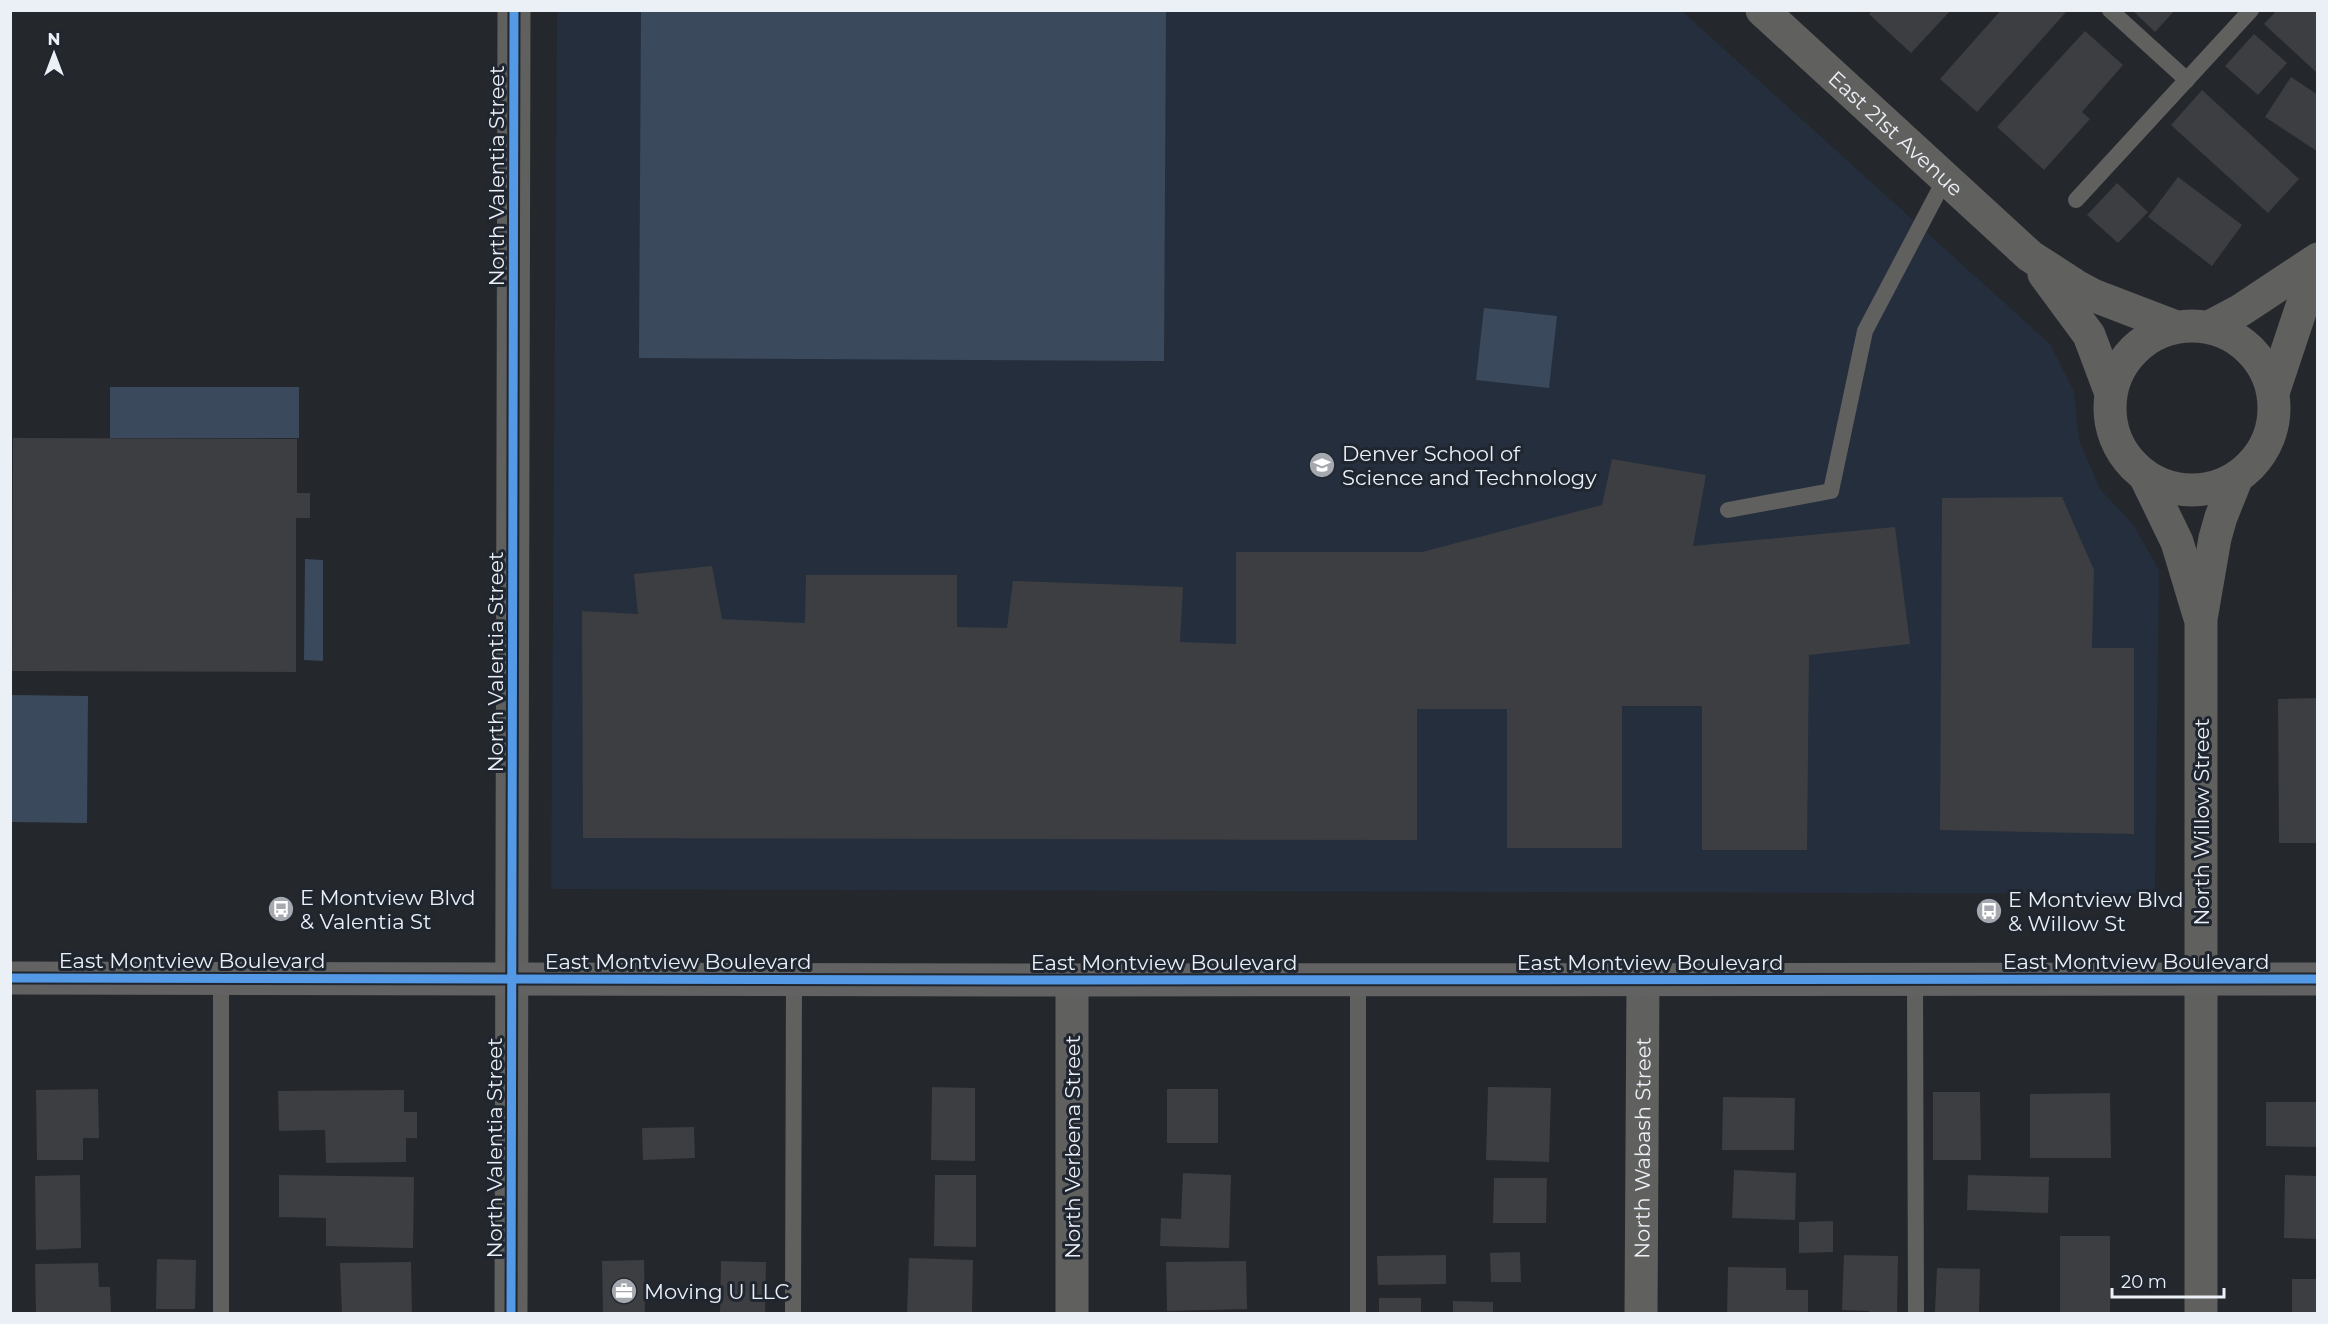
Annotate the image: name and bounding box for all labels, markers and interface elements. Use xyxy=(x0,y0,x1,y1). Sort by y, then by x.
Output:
north arrow xyxy=(24,24,84,84)
text: N xyxy=(48,30,60,49)
street label: North Valentia Street xyxy=(484,65,509,287)
street label: East 21st Avenue xyxy=(1824,65,1969,201)
place label: Denver School of Science and Technology xyxy=(1342,441,1597,490)
school or university icon: Denver School of Science and Technology xyxy=(1307,450,1337,480)
street label: North Valentia Street xyxy=(483,551,508,773)
street label: North Willow Street xyxy=(2189,718,2214,926)
place label: E Montview Blvd & Valentia St xyxy=(300,885,476,934)
place label: E Montview Blvd & Willow St xyxy=(2008,887,2184,936)
bus stop icon: E Montview Blvd & Valentia St xyxy=(266,894,296,924)
bus stop icon: E Montview Blvd & Willow St xyxy=(1974,896,2004,926)
street label: East Montview Boulevard xyxy=(59,948,325,973)
street label: East Montview Boulevard xyxy=(545,949,811,974)
street label: East Montview Boulevard xyxy=(2003,949,2269,974)
street label: East Montview Boulevard xyxy=(1031,950,1297,975)
street label: East Montview Boulevard xyxy=(1517,950,1783,975)
street label: North Verbena Street xyxy=(1060,1035,1085,1259)
street label: North Valentia Street xyxy=(482,1037,507,1259)
street label: North Wabash Street xyxy=(1629,1037,1655,1259)
scale bar xyxy=(2112,1261,2224,1299)
text: 20 m xyxy=(2121,1271,2167,1293)
office icon: Moving U LLC xyxy=(609,1276,639,1306)
place label: Moving U LLC xyxy=(644,1279,790,1304)

